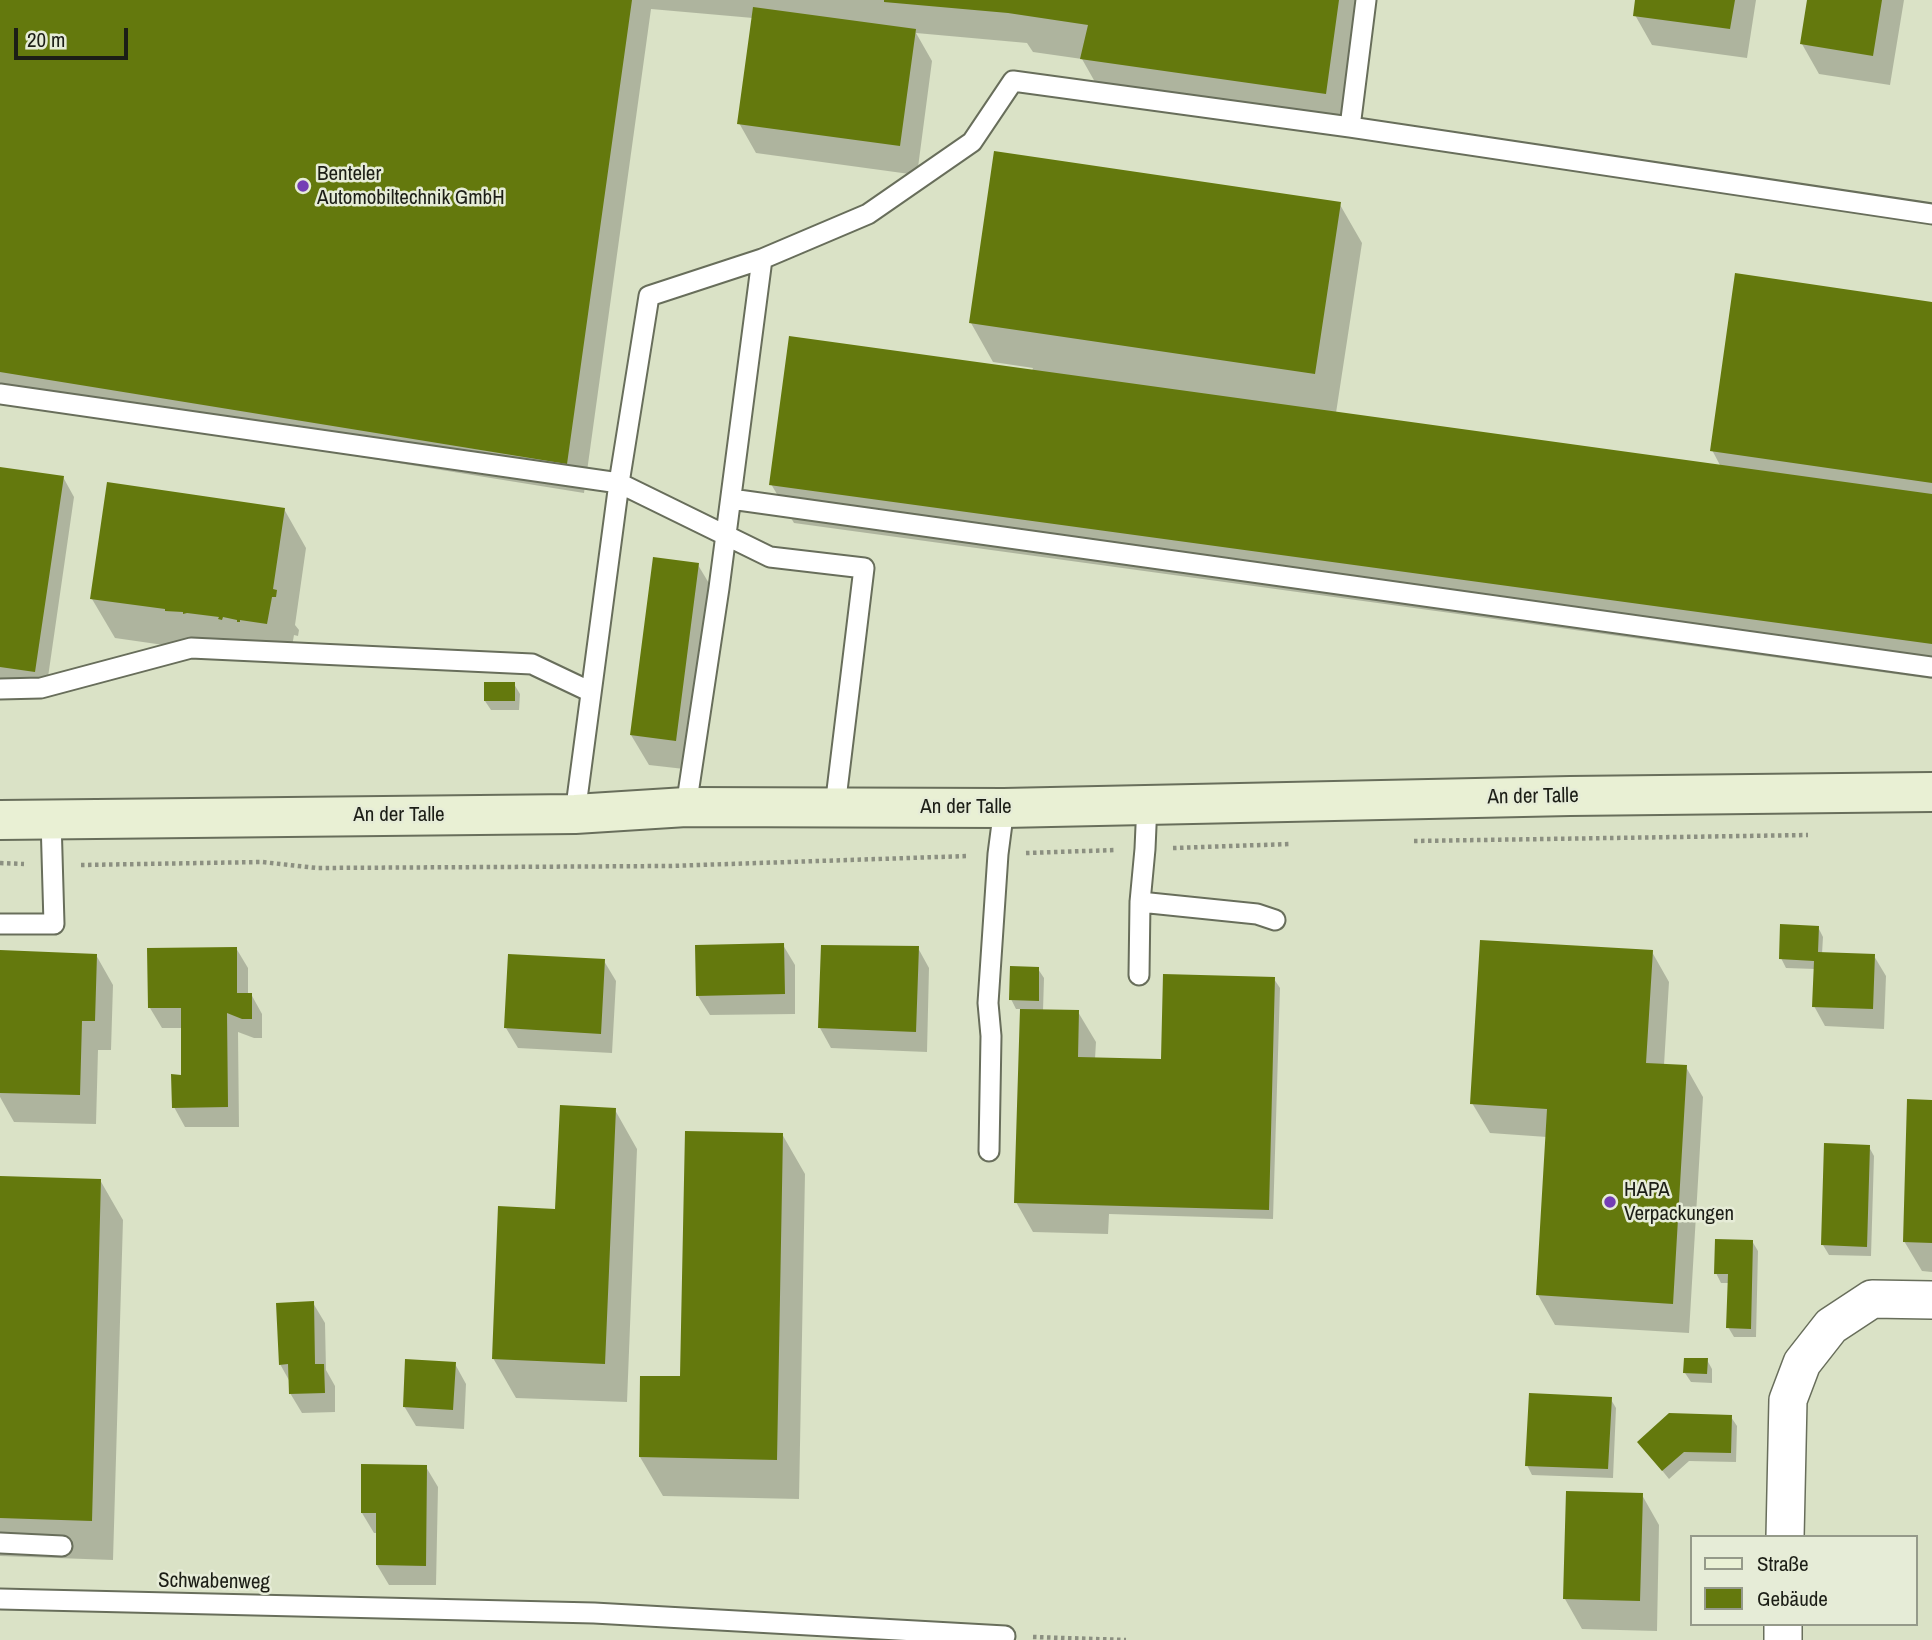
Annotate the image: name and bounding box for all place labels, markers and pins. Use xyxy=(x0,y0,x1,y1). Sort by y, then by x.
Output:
place label: Benteler Automobiltechnik GmbH xyxy=(317,161,505,211)
marker: Benteler Automobiltechnik GmbH xyxy=(295,178,311,194)
place label: HAPA Verpackungen xyxy=(1624,1177,1734,1227)
marker: HAPA Verpackungen xyxy=(1602,1194,1618,1210)

